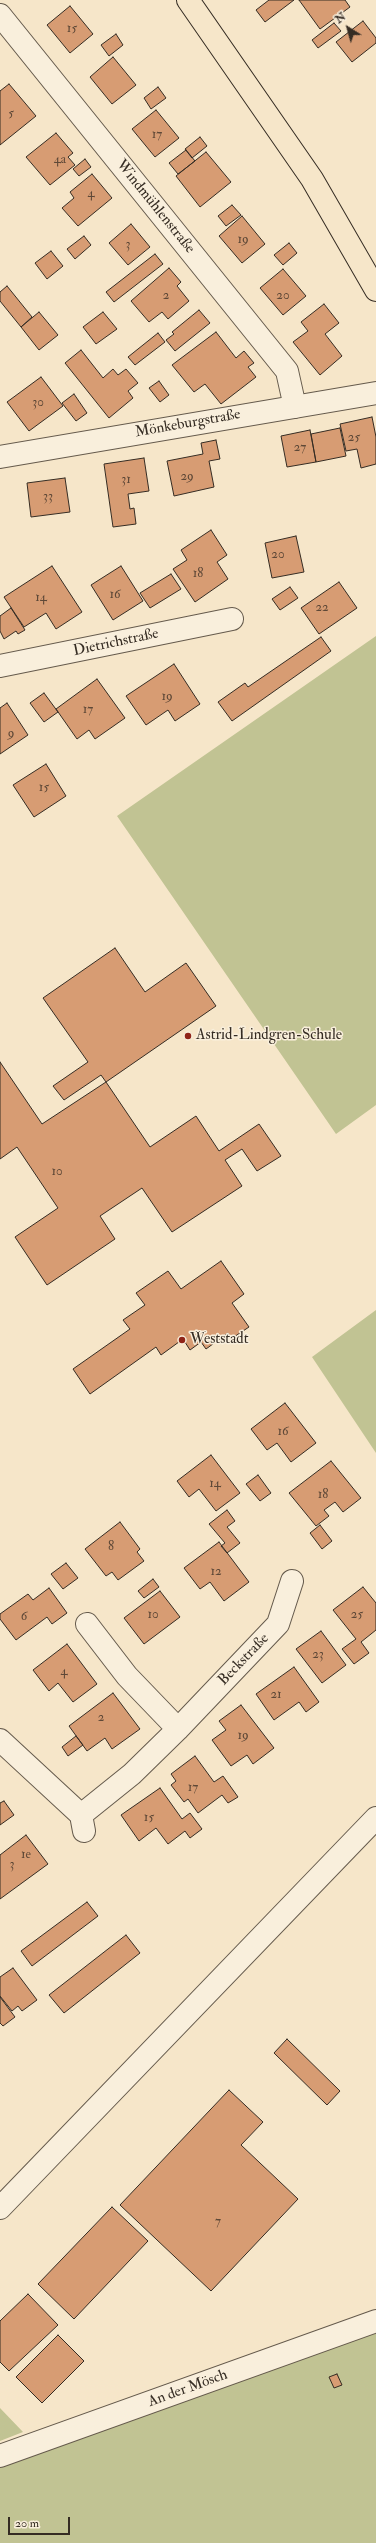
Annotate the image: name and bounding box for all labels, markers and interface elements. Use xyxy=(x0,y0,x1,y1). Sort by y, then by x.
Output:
north arrow xyxy=(328,8,368,48)
text: N xyxy=(333,10,348,26)
house number: 15 xyxy=(67,21,77,37)
house number: 5 xyxy=(8,106,14,122)
house number: 17 xyxy=(152,127,162,143)
house number: 4a xyxy=(54,152,66,168)
street label: Windmühlenstraße xyxy=(112,157,198,257)
house number: 4 xyxy=(87,186,95,202)
house number: 19 xyxy=(237,232,249,248)
house number: 3 xyxy=(126,237,130,253)
house number: 2 xyxy=(163,288,169,304)
house number: 20 xyxy=(276,288,290,304)
house number: 30 xyxy=(32,395,44,411)
street label: Mönkeburgstraße xyxy=(134,406,242,442)
house number: 25 xyxy=(348,430,360,446)
house number: 27 xyxy=(294,440,306,456)
house number: 29 xyxy=(180,469,194,485)
house number: 31 xyxy=(121,472,131,488)
house number: 33 xyxy=(43,489,53,505)
house number: 20 xyxy=(271,547,285,563)
house number: 18 xyxy=(193,566,203,582)
house number: 16 xyxy=(109,587,121,603)
house number: 14 xyxy=(35,590,47,606)
house number: 22 xyxy=(315,600,329,616)
street label: Dietrichstraße xyxy=(72,625,160,661)
house number: 19 xyxy=(161,689,173,705)
house number: 17 xyxy=(83,702,93,718)
house number: 9 xyxy=(8,726,14,742)
house number: 15 xyxy=(39,780,49,796)
place label: Astrid-Lindgren-Schule xyxy=(196,1027,342,1045)
marker: Astrid-Lindgren-Schule xyxy=(183,1031,193,1041)
house number: 10 xyxy=(51,1164,63,1180)
place label: Weststadt xyxy=(190,1331,249,1349)
marker: Weststadt xyxy=(177,1335,187,1345)
house number: 16 xyxy=(277,1424,289,1440)
house number: 14 xyxy=(209,1476,221,1492)
house number: 18 xyxy=(318,1487,328,1503)
house number: 8 xyxy=(108,1539,114,1555)
house number: 12 xyxy=(210,1564,222,1580)
house number: 10 xyxy=(147,1607,159,1623)
house number: 25 xyxy=(351,1607,363,1623)
house number: 6 xyxy=(21,1609,27,1625)
street label: Beckstraße xyxy=(215,1630,273,1690)
house number: 23 xyxy=(312,1647,324,1663)
house number: 4 xyxy=(60,1664,68,1680)
house number: 21 xyxy=(270,1687,282,1703)
house number: 2 xyxy=(98,1710,104,1726)
house number: 19 xyxy=(237,1728,249,1744)
house number: 17 xyxy=(188,1780,198,1796)
house number: 15 xyxy=(144,1810,154,1826)
house number: 1e xyxy=(21,1847,31,1863)
house number: 3 xyxy=(10,1857,14,1873)
house number: 7 xyxy=(215,2214,221,2230)
street label: An der Mösch xyxy=(146,2366,230,2412)
scale bar xyxy=(10,2509,72,2535)
text: 20 m xyxy=(15,2516,39,2531)

